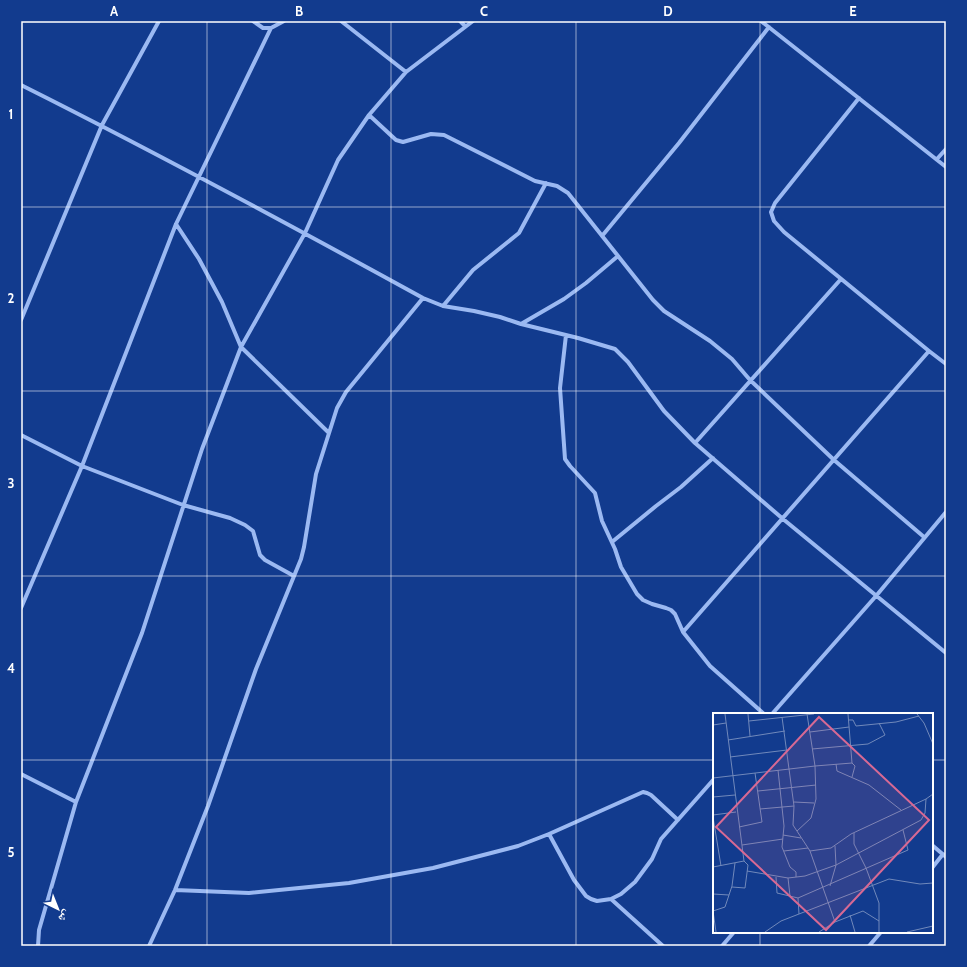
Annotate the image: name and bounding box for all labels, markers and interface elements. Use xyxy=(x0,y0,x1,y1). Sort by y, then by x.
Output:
text: A xyxy=(110,3,119,19)
text: B xyxy=(295,3,303,19)
text: C xyxy=(480,3,488,19)
text: D xyxy=(663,3,673,19)
text: E xyxy=(849,3,857,19)
text: 1 xyxy=(9,106,13,122)
text: 2 xyxy=(8,290,15,306)
text: 3 xyxy=(7,475,15,491)
text: 4 xyxy=(7,660,15,676)
inset map xyxy=(713,713,933,933)
text: 5 xyxy=(8,844,15,860)
north arrow xyxy=(38,889,78,929)
text: ش xyxy=(55,906,74,926)

